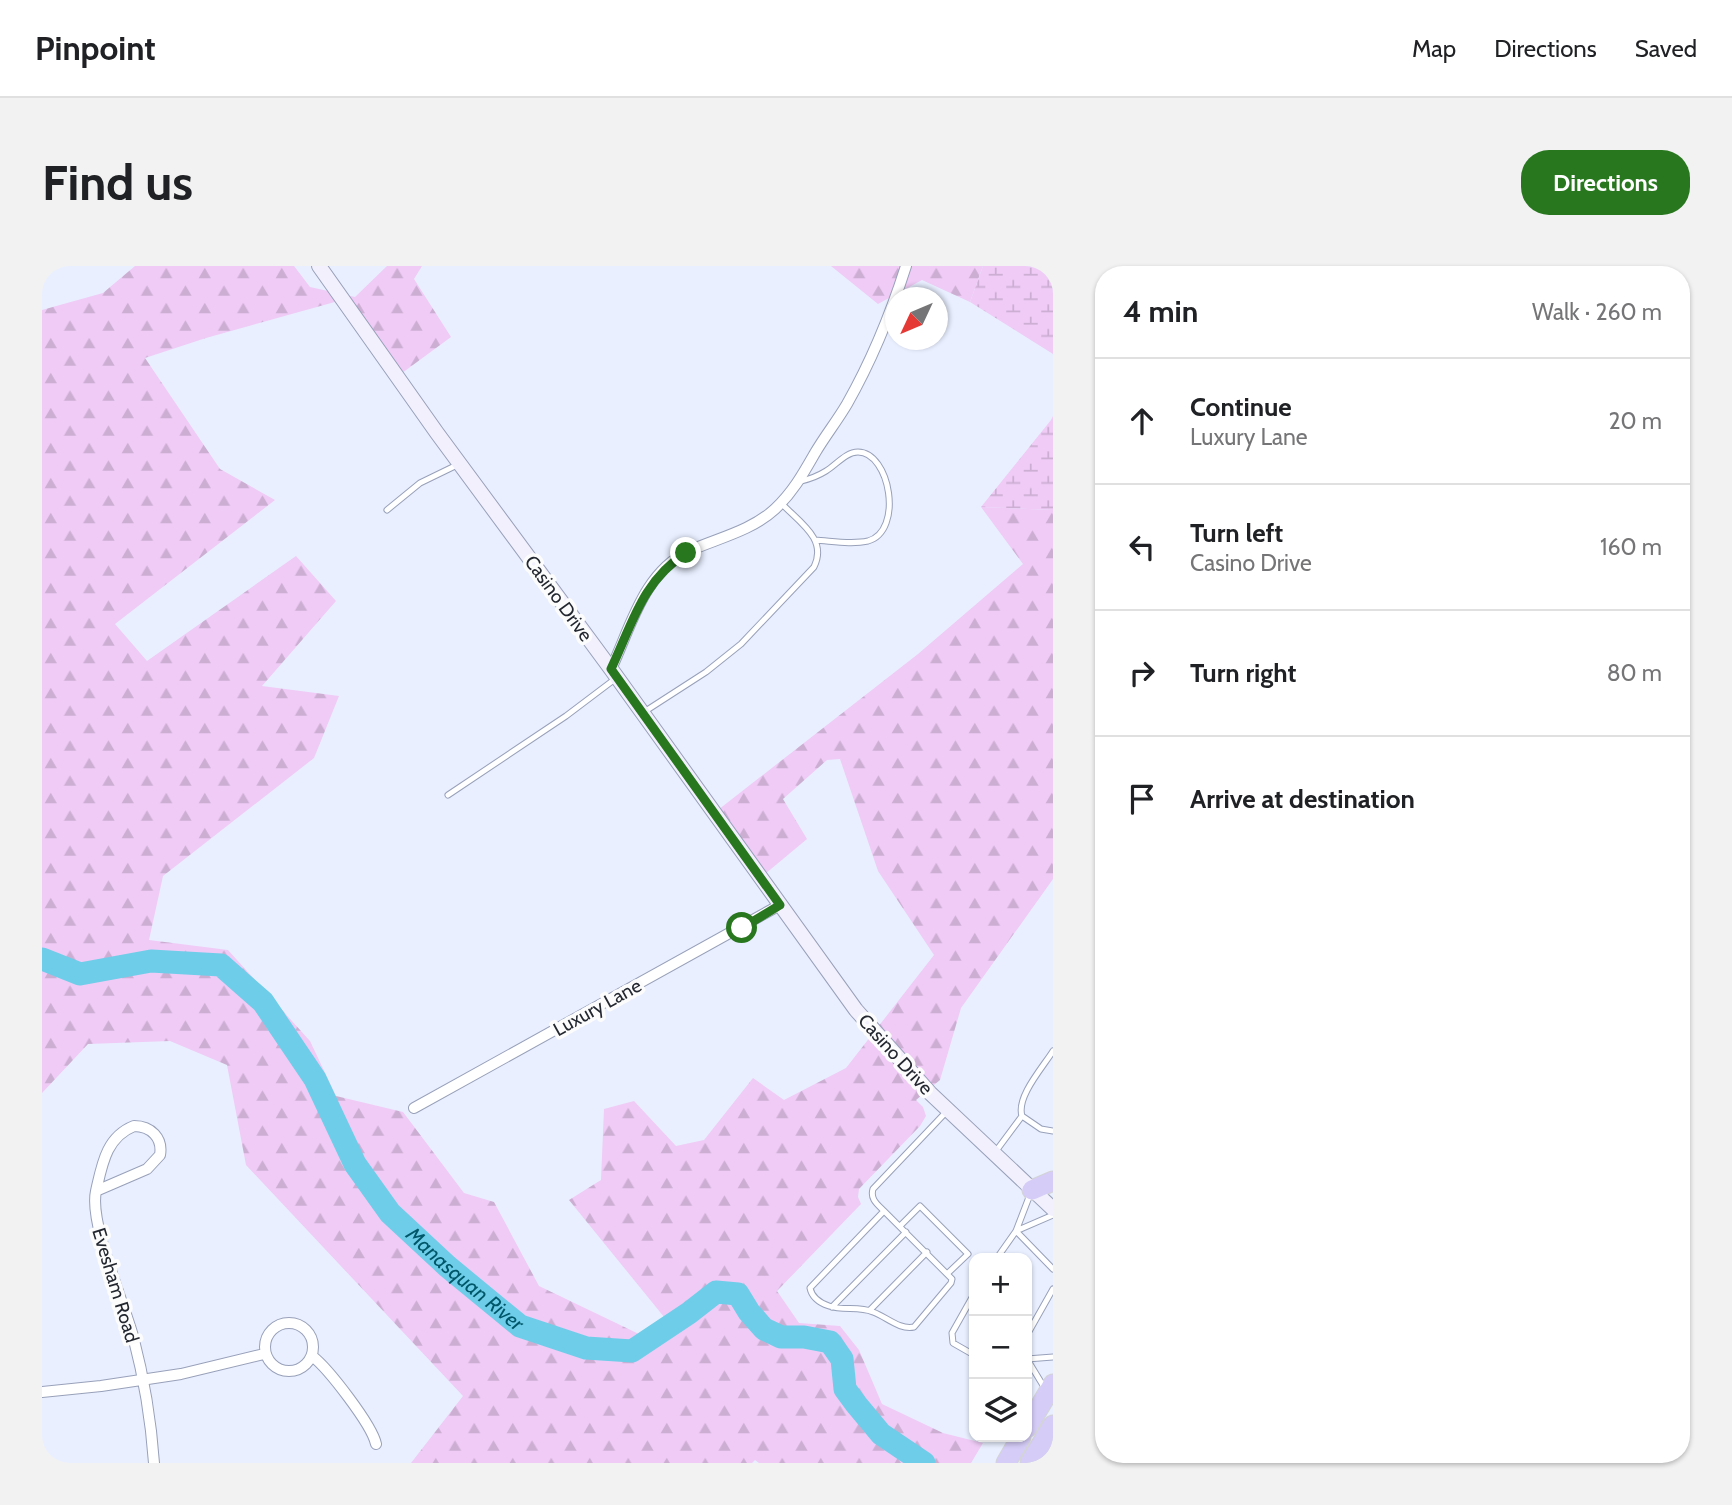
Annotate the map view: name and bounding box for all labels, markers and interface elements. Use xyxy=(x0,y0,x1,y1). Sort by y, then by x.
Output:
text: Pinpoint xyxy=(35,28,156,68)
text: Map xyxy=(1412,34,1456,63)
text: Directions xyxy=(1494,34,1597,63)
text: Saved xyxy=(1635,34,1697,63)
button: Directions xyxy=(1521,150,1690,215)
text: Find us xyxy=(42,153,193,212)
north arrow xyxy=(885,287,948,350)
text: 4 min xyxy=(1123,293,1198,330)
text: Walk · 260 m xyxy=(1532,298,1662,326)
text: Continue xyxy=(1190,391,1292,423)
icon: ahead xyxy=(1123,402,1161,440)
text: 20 m xyxy=(1609,407,1662,435)
text: Luxury Lane xyxy=(1190,423,1308,451)
text: Turn left xyxy=(1190,517,1283,549)
icon: left xyxy=(1123,528,1161,566)
text: 160 m xyxy=(1600,533,1662,561)
route end xyxy=(670,537,701,568)
text: Casino Drive xyxy=(1190,549,1312,577)
street label: Casino Drive xyxy=(520,551,598,646)
icon: right xyxy=(1123,654,1161,692)
text: Turn right xyxy=(1190,657,1296,689)
text: 80 m xyxy=(1607,659,1662,687)
icon: arrive xyxy=(1123,780,1161,818)
text: Arrive at destination xyxy=(1190,783,1415,815)
route start xyxy=(726,912,757,943)
street label: Luxury Lane xyxy=(549,974,646,1041)
street label: Casino Drive xyxy=(853,1009,938,1100)
water label: Manasquan River xyxy=(401,1221,530,1337)
street label: Evesham Road xyxy=(87,1225,144,1345)
map controls xyxy=(969,1253,1032,1442)
button: + xyxy=(969,1253,1032,1316)
button: − xyxy=(969,1316,1032,1379)
button: layers xyxy=(969,1379,1032,1442)

